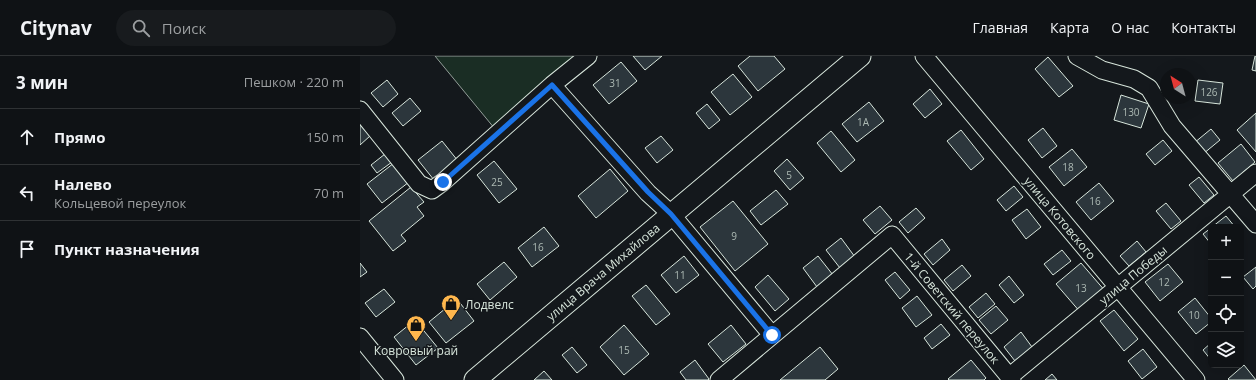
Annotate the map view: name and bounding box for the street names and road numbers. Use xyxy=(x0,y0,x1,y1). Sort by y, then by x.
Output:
street label: улица Котовского xyxy=(1020,173,1100,263)
street label: улица Врача Михайлова xyxy=(543,219,663,325)
street label: улица Победы xyxy=(1095,242,1171,308)
street label: 1-й Советский переулок xyxy=(900,249,1004,368)

